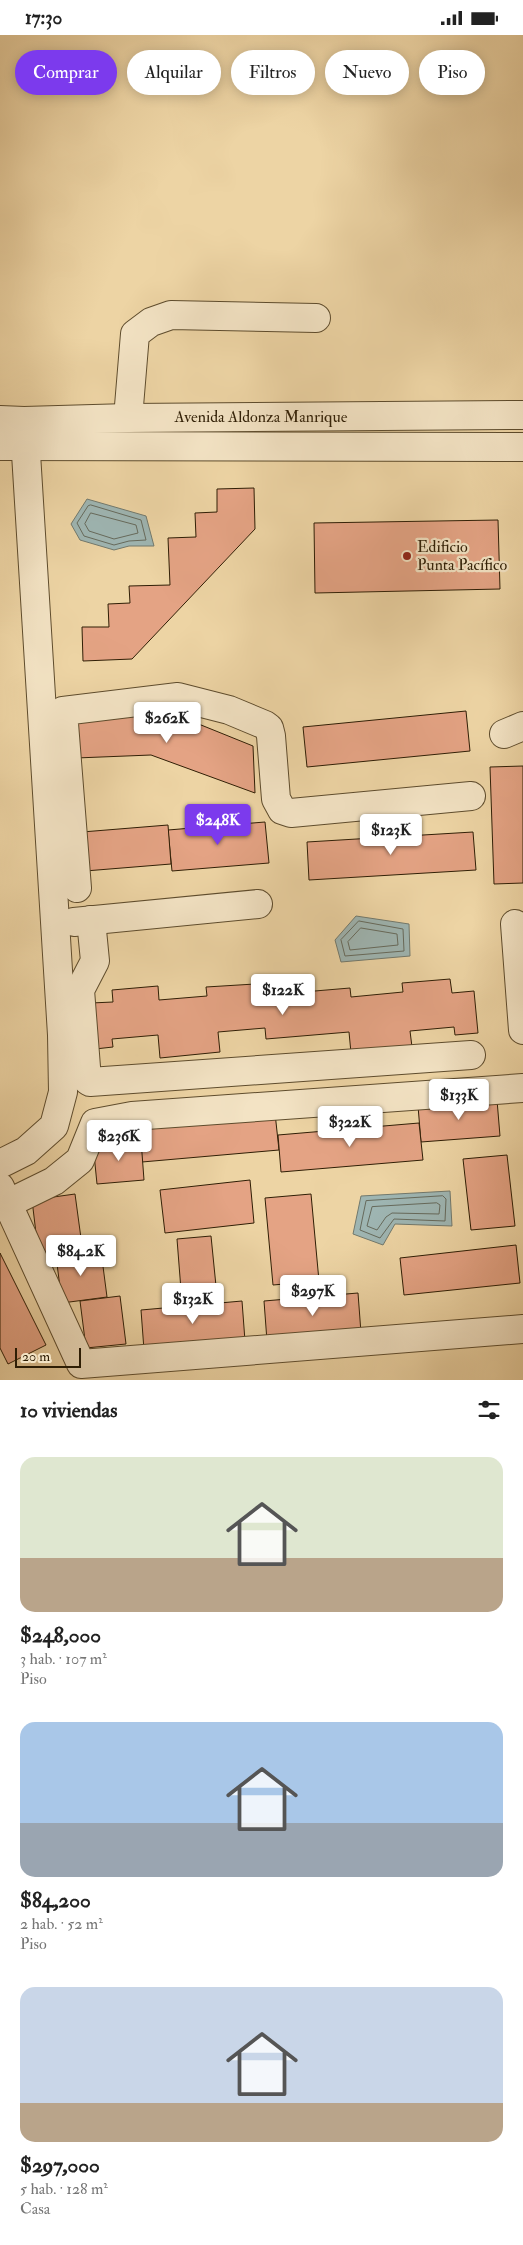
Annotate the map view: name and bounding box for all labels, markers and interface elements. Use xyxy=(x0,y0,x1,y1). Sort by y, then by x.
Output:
text: 17:30 xyxy=(25,6,62,30)
chip: Comprar xyxy=(15,50,117,95)
chip: Alquilar xyxy=(127,50,221,95)
chip: Filtros xyxy=(231,50,315,95)
chip: Nuevo xyxy=(325,50,409,95)
chip: Piso xyxy=(419,50,485,95)
street label: Avenida Aldonza Manrique xyxy=(174,407,348,427)
place label: Edificio Punta Pacífico xyxy=(417,537,507,575)
marker: Edificio Punta Pacífico xyxy=(401,550,413,562)
pin: $262K xyxy=(132,701,202,744)
text: $262K xyxy=(145,708,189,728)
pin: $248K xyxy=(183,803,253,846)
text: $248K xyxy=(196,810,240,830)
pin: $123K xyxy=(356,813,426,856)
text: $123K xyxy=(371,820,411,840)
pin: $122K xyxy=(248,973,318,1016)
text: $122K xyxy=(262,980,304,1000)
pin: $133K xyxy=(424,1079,494,1121)
text: $133K xyxy=(440,1085,478,1105)
pin: $322K xyxy=(315,1105,385,1148)
text: $322K xyxy=(329,1112,371,1132)
pin: $236K xyxy=(84,1119,154,1162)
text: $236K xyxy=(98,1126,140,1146)
pin: $84.2K xyxy=(40,1235,122,1277)
text: $84.2K xyxy=(57,1241,105,1261)
pin: $297K xyxy=(278,1275,348,1317)
text: $297K xyxy=(291,1281,335,1301)
pin: $132K xyxy=(158,1283,228,1325)
text: $132K xyxy=(173,1289,213,1309)
scale bar xyxy=(15,1345,81,1368)
text: 20 m xyxy=(22,1348,50,1365)
icon: filters xyxy=(475,1396,503,1424)
text: 10 viviendas xyxy=(20,1397,117,1424)
icon: home xyxy=(217,1489,307,1579)
text: $248,000 xyxy=(20,1622,101,1649)
text: 3 hab. · 107 m² xyxy=(20,1649,107,1669)
text: Piso xyxy=(20,1669,47,1689)
icon: home xyxy=(217,1754,307,1844)
text: $84,200 xyxy=(20,1887,91,1914)
text: 2 hab. · 52 m² xyxy=(20,1914,103,1934)
text: Piso xyxy=(20,1934,47,1954)
icon: home xyxy=(217,2019,307,2109)
text: $297,000 xyxy=(20,2152,100,2179)
text: 5 hab. · 128 m² xyxy=(20,2179,108,2199)
text: Casa xyxy=(20,2199,50,2219)

